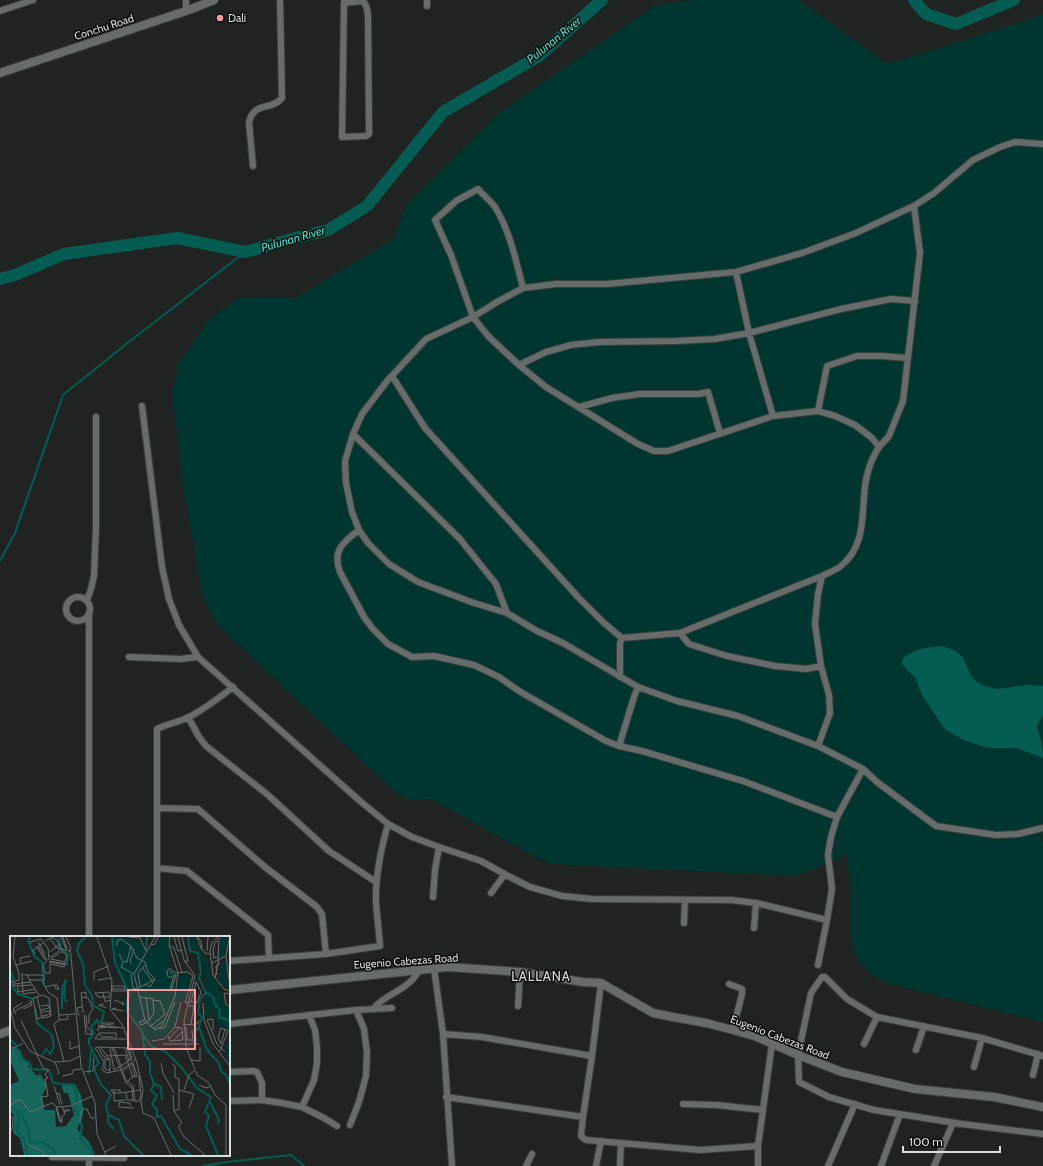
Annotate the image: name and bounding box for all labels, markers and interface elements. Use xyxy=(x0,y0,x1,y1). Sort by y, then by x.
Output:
street label: Conchu Road xyxy=(72,11,136,43)
place label: Dali xyxy=(228,11,246,25)
water label: Pulunan River xyxy=(523,12,585,66)
marker: Dali xyxy=(215,13,225,23)
water label: Pulunan River xyxy=(259,222,328,255)
inset map xyxy=(10,936,230,1156)
street label: Eugenio Cabezas Road xyxy=(353,950,459,972)
district label: LALLANA xyxy=(511,968,571,984)
street label: Eugenio Cabezas Road xyxy=(729,1012,831,1062)
scale bar xyxy=(903,1128,1000,1154)
text: 100 m xyxy=(909,1134,943,1149)

